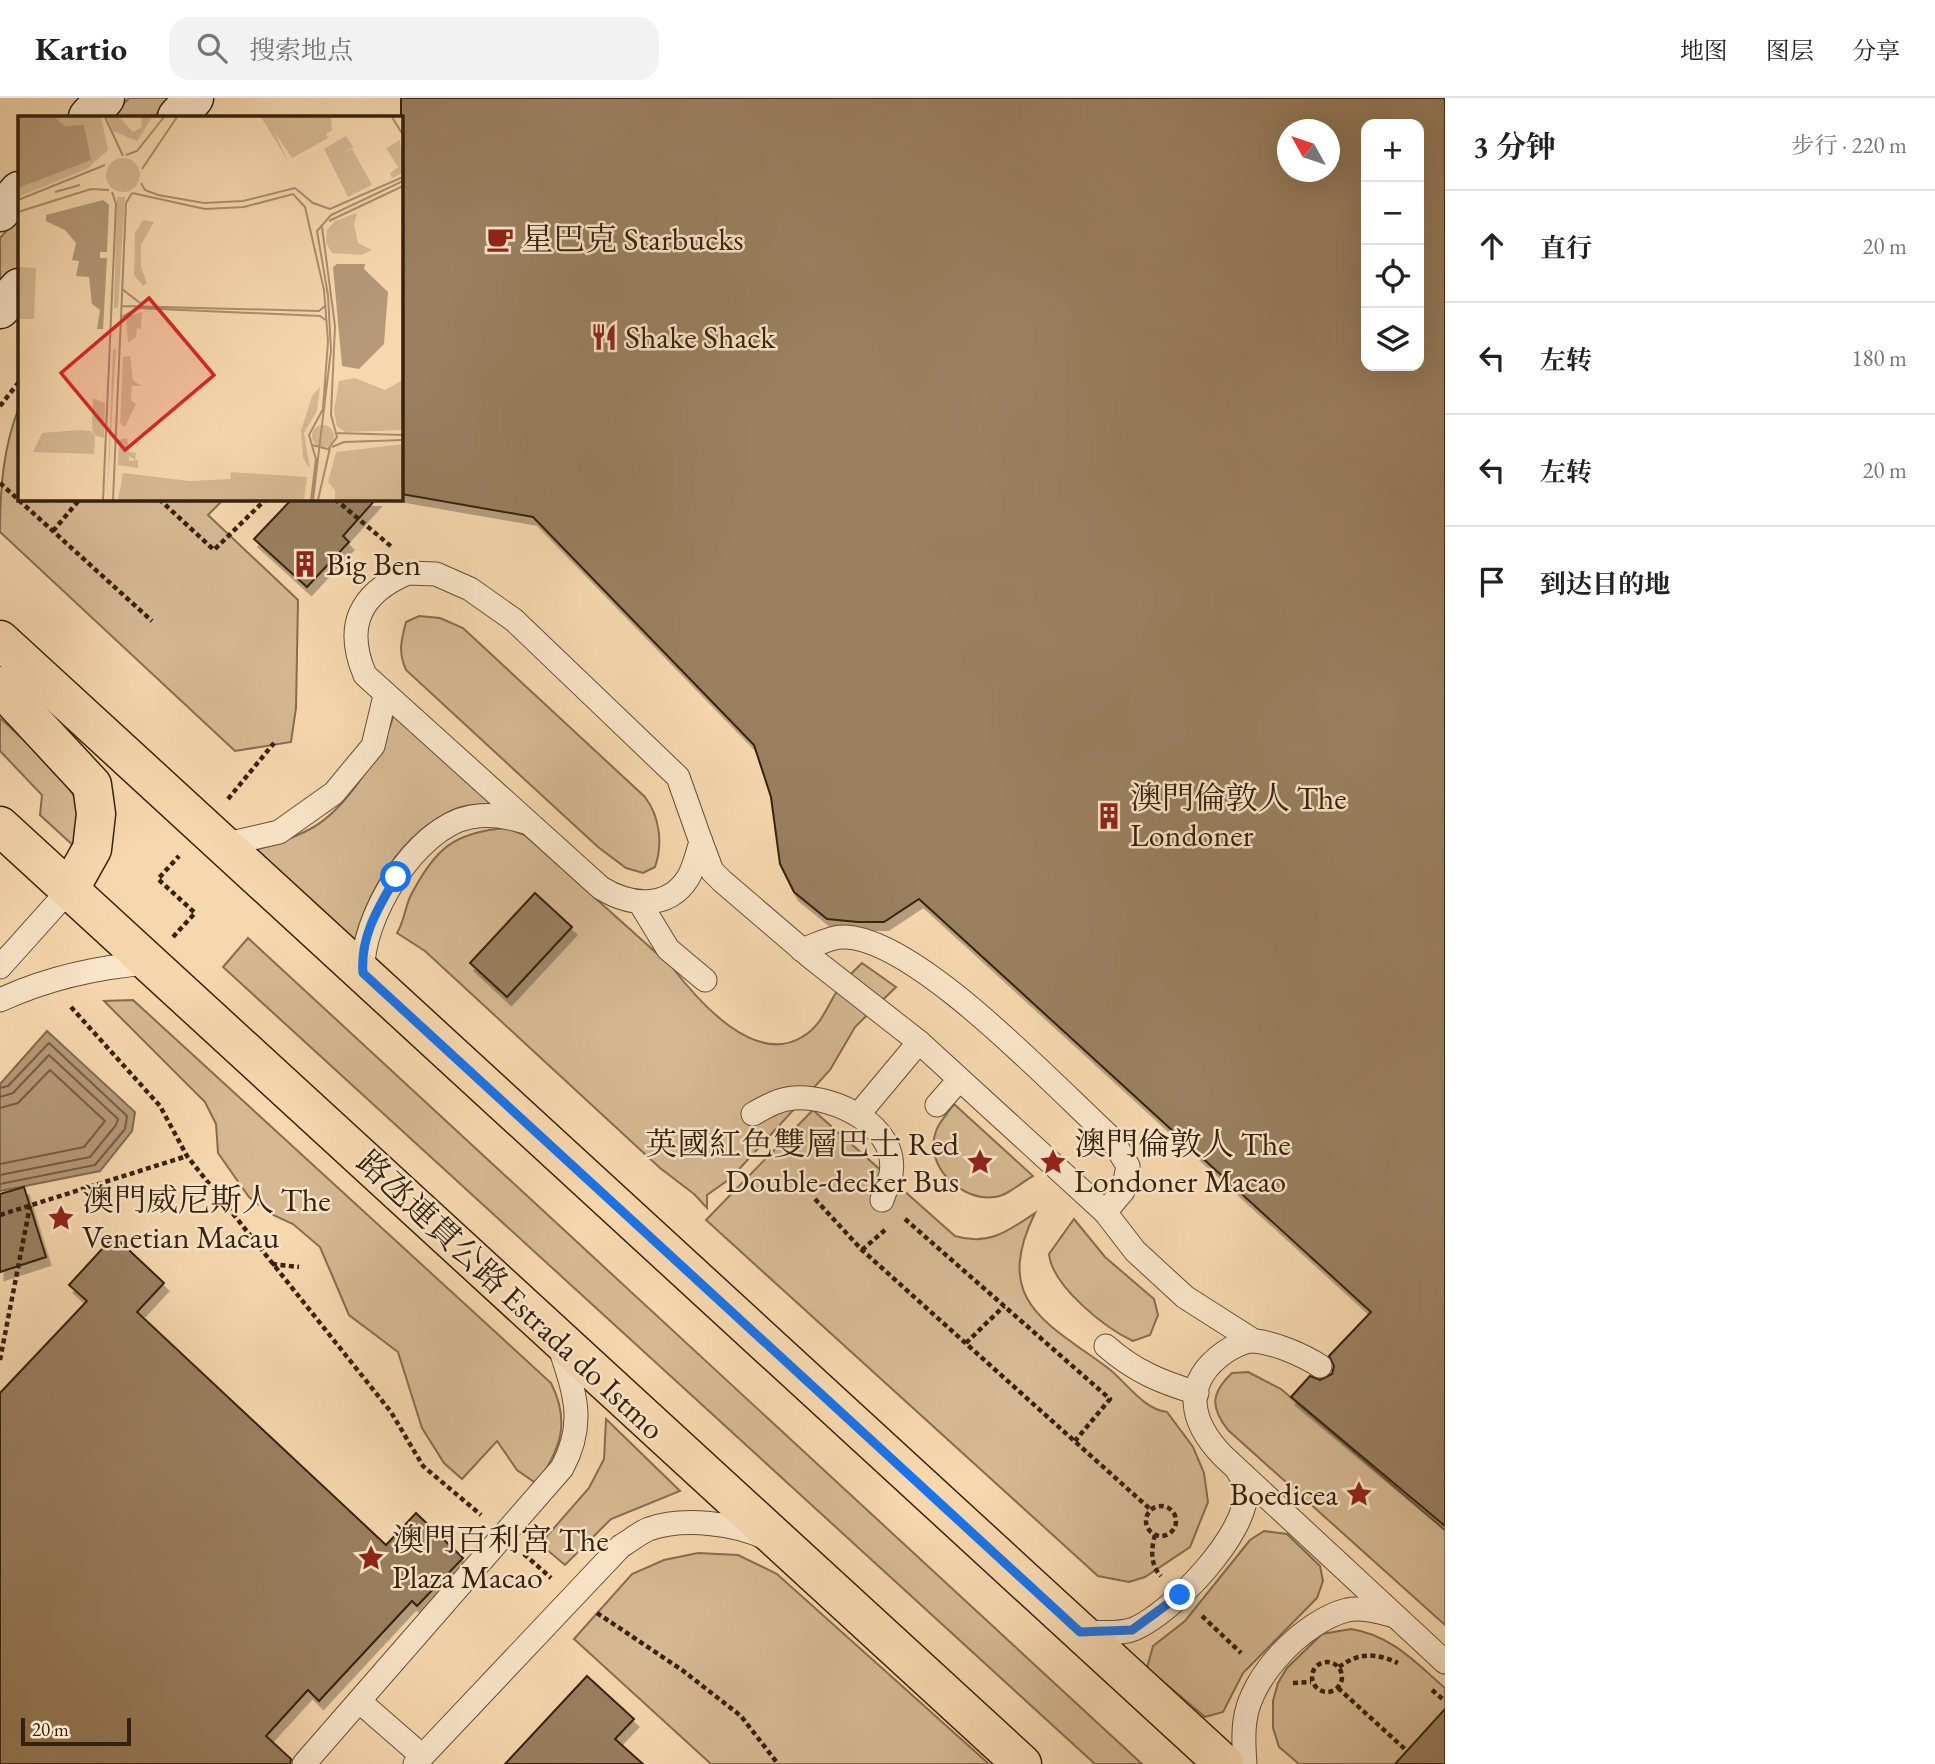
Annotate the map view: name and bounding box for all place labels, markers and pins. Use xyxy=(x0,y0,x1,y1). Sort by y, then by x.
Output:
place label: 星巴克 Starbucks xyxy=(521,218,744,260)
cafe icon: 星巴克 Starbucks xyxy=(485,224,515,254)
place label: Shake Shack xyxy=(625,316,776,358)
restaurant icon: Shake Shack xyxy=(589,322,619,352)
place label: Big Ben xyxy=(326,543,421,585)
building icon: Big Ben xyxy=(290,549,320,579)
place label: 澳門倫敦人 The Londoner xyxy=(1130,777,1347,856)
building icon: 澳門倫敦人 The Londoner xyxy=(1094,801,1124,831)
place label: 英國紅色雙層巴士 Red Double-decker Bus xyxy=(645,1123,960,1202)
place label: 澳門倫敦人 The Londoner Macao xyxy=(1074,1123,1291,1202)
place icon: 英國紅色雙層巴士 Red Double-decker Bus xyxy=(965,1147,995,1177)
place icon: 澳門倫敦人 The Londoner Macao xyxy=(1038,1147,1068,1177)
place label: 澳門威尼斯人 The Venetian Macau xyxy=(82,1179,331,1258)
place icon: 澳門威尼斯人 The Venetian Macau xyxy=(46,1203,76,1233)
place label: Boedicea xyxy=(1230,1473,1338,1515)
place icon: Boedicea xyxy=(1344,1479,1374,1509)
place label: 澳門百利宮 The Plaza Macao xyxy=(392,1519,609,1598)
place icon: 澳門百利宮 The Plaza Macao xyxy=(356,1543,386,1573)

